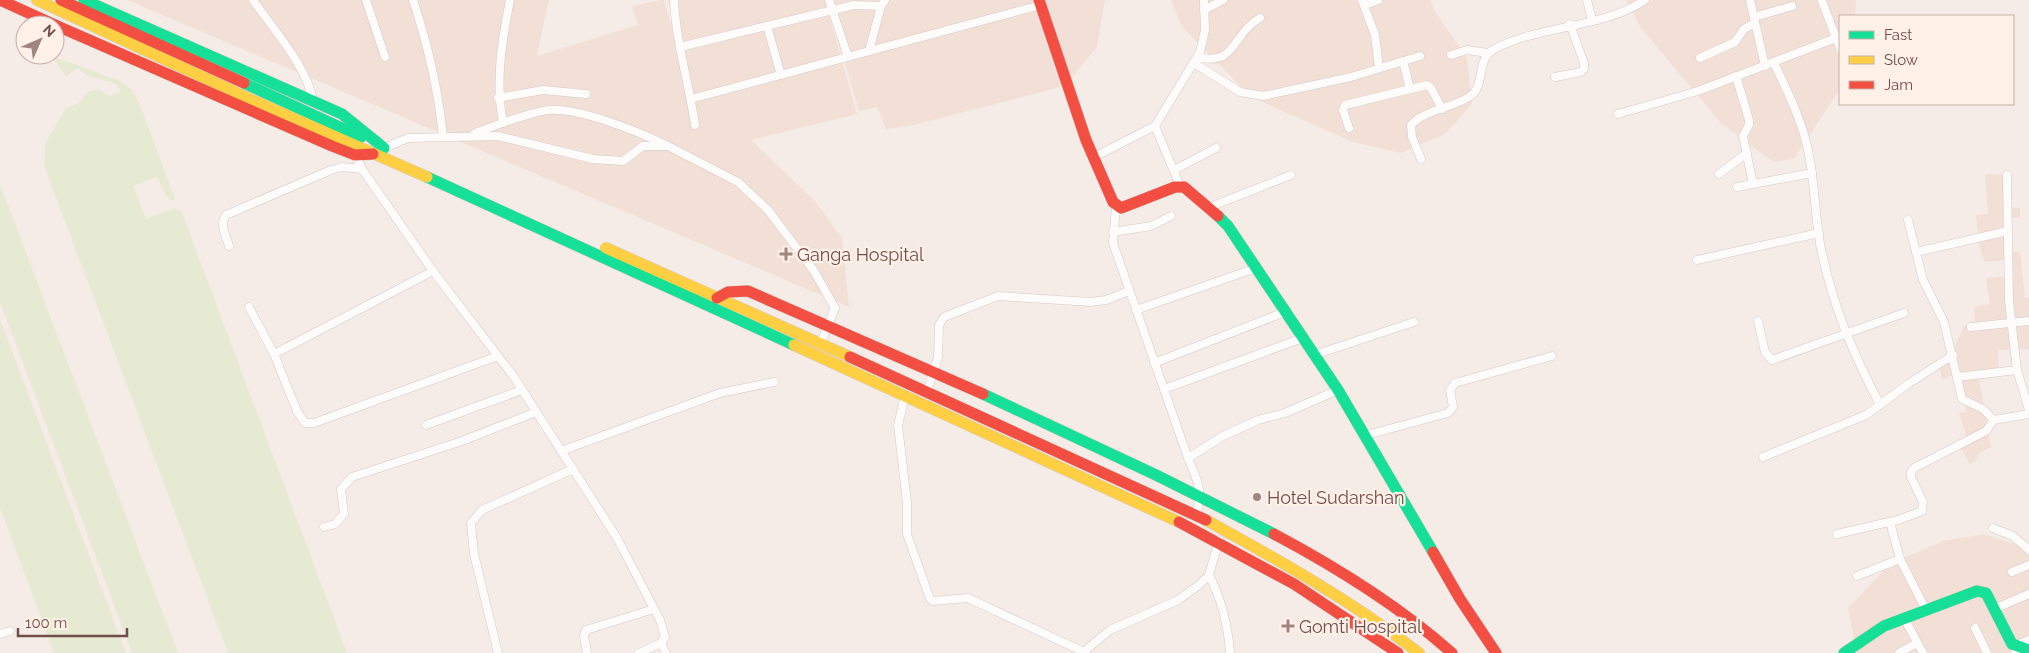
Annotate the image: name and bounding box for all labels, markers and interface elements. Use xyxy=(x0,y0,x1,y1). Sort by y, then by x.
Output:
north arrow xyxy=(15,15,65,65)
legend xyxy=(1839,15,2014,105)
text: N xyxy=(40,21,59,40)
text: Fast xyxy=(1884,26,1912,44)
text: Slow xyxy=(1884,51,1918,69)
text: Jam xyxy=(1884,76,1913,94)
place label: Ganga Hospital xyxy=(797,244,924,265)
marker: Ganga Hospital xyxy=(779,247,793,261)
place label: Hotel Sudarshan xyxy=(1267,487,1405,508)
marker: Hotel Sudarshan xyxy=(1251,491,1263,503)
scale bar xyxy=(18,606,126,638)
text: 100 m xyxy=(25,614,67,632)
place label: Gomti Hospital xyxy=(1299,616,1422,637)
marker: Gomti Hospital xyxy=(1281,619,1295,633)

